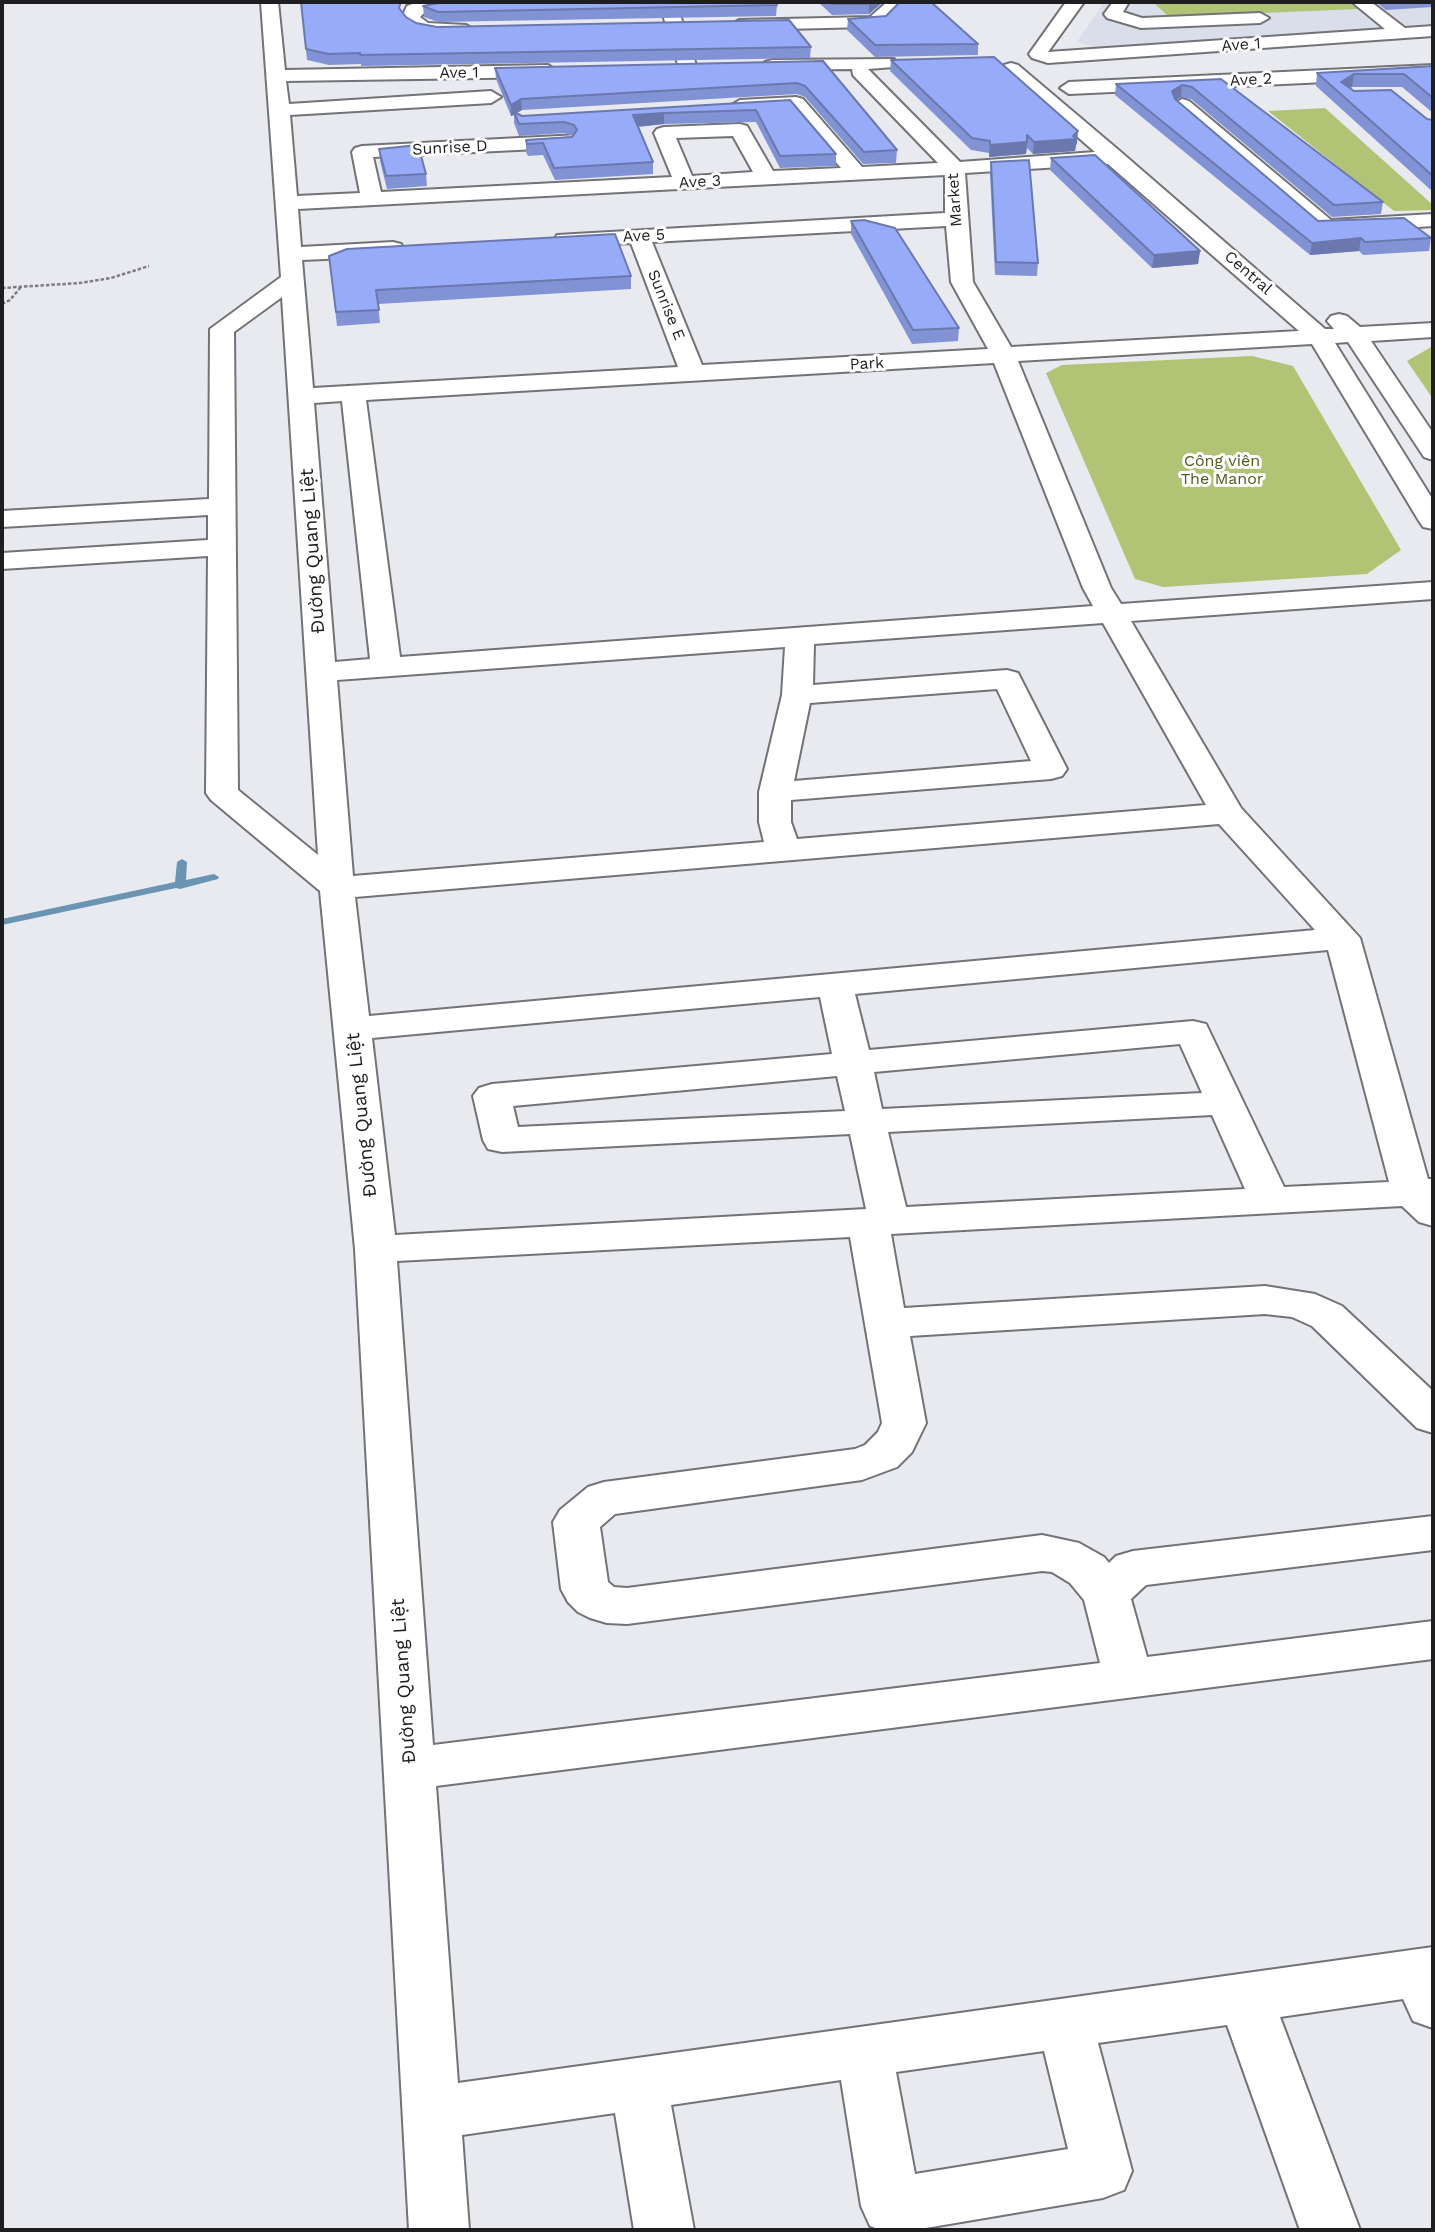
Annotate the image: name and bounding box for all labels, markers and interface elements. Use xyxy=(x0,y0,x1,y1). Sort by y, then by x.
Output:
street label: Ave 1 xyxy=(1221,34,1261,56)
street label: Ave 1 xyxy=(439,63,479,83)
street label: Ave 2 xyxy=(1229,69,1273,91)
street label: Sunrise D xyxy=(412,136,488,160)
street label: Ave 3 xyxy=(678,171,722,193)
street label: Market xyxy=(944,173,966,227)
street label: Ave 5 xyxy=(622,225,666,247)
street label: Central xyxy=(1220,247,1276,299)
street label: Sunrise E xyxy=(643,267,689,343)
street label: Park xyxy=(849,354,885,374)
park label: Công viên The Manor xyxy=(1181,451,1263,489)
street label: Đường Quang Liệt xyxy=(296,468,330,634)
street label: Đường Quang Liệt xyxy=(342,1031,382,1199)
street label: Đường Quang Liệt xyxy=(387,1598,421,1764)

